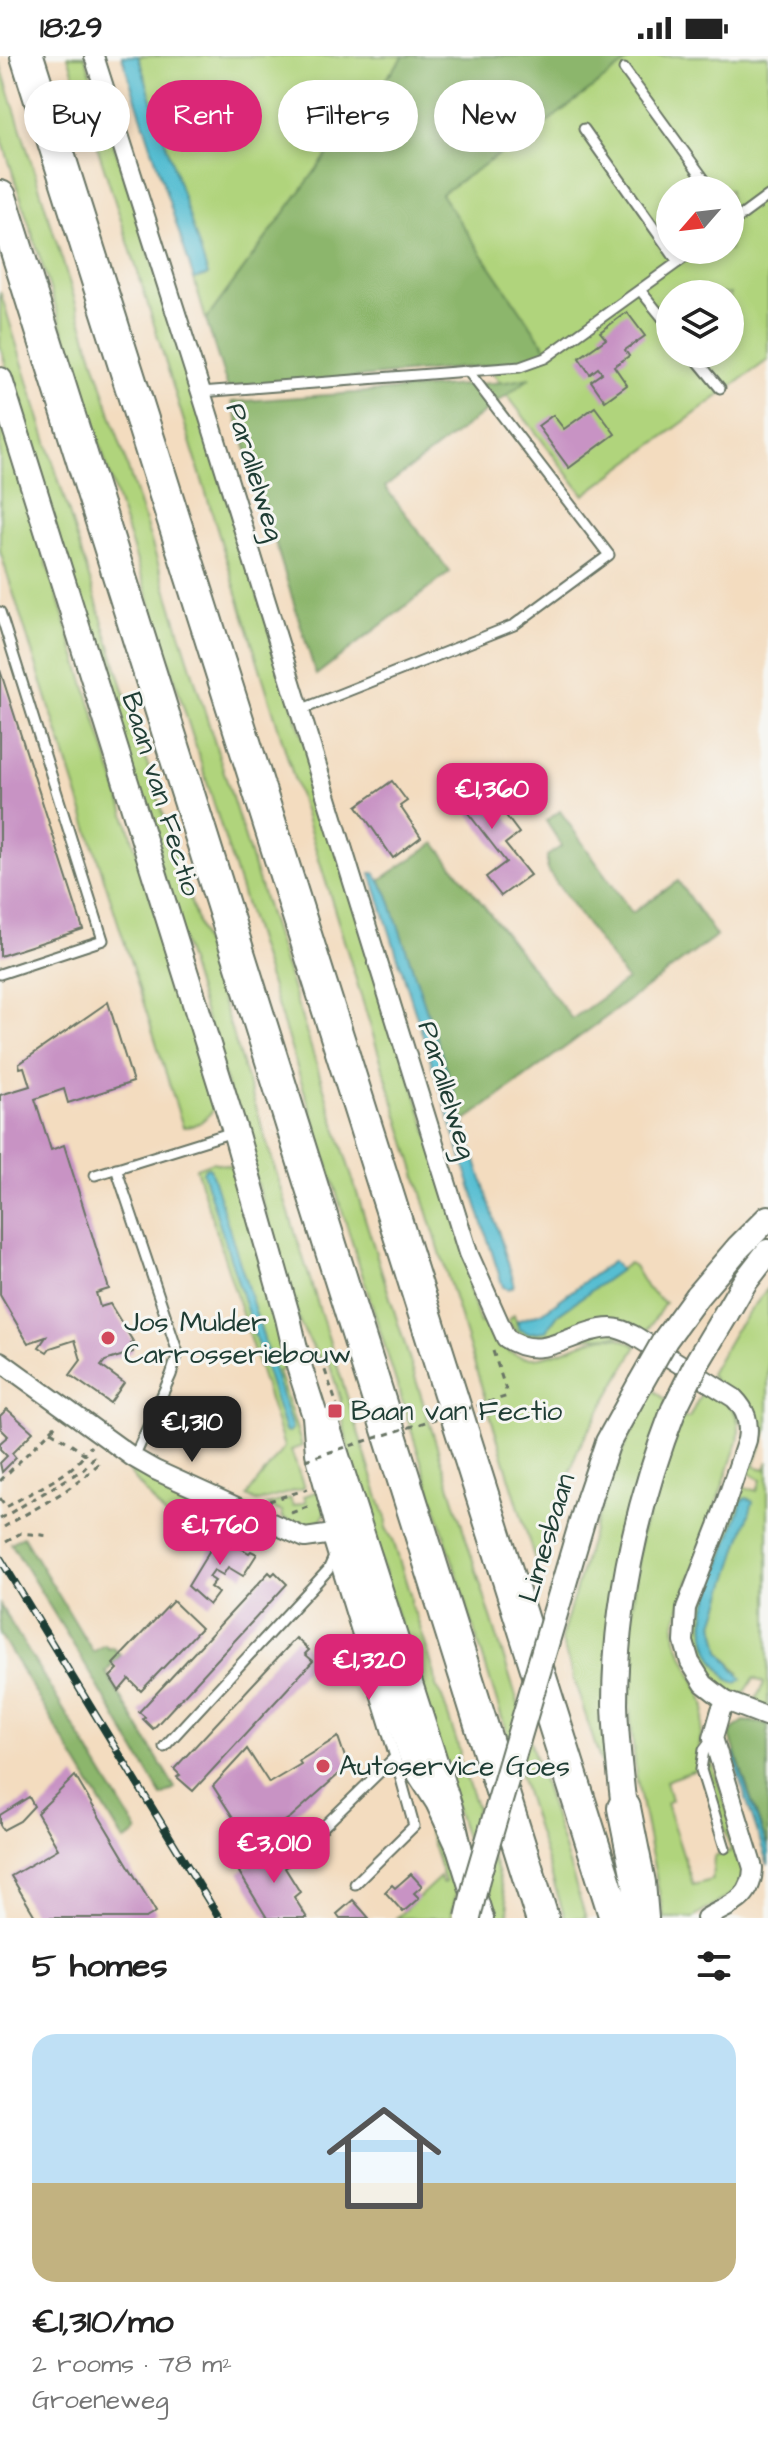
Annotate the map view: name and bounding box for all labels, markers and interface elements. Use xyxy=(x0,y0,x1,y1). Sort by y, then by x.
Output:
text: 18:29 xyxy=(40,7,103,49)
chip: Buy xyxy=(24,80,130,152)
chip: Rent xyxy=(146,80,262,152)
chip: Filters xyxy=(278,80,418,152)
chip: New xyxy=(434,80,545,152)
north arrow xyxy=(656,176,744,264)
map controls xyxy=(656,176,744,368)
button: layers xyxy=(656,280,744,368)
street label: Parallelweg xyxy=(215,398,294,546)
street label: Baan van Fectio xyxy=(111,687,211,901)
pin: €1,360 xyxy=(427,763,557,831)
text: €1,360 xyxy=(455,771,529,807)
street label: Parallelweg xyxy=(407,1016,486,1164)
place label: Jos Mulder Carrosseriebouw xyxy=(124,1303,351,1374)
marker: Jos Mulder Carrosseriebouw xyxy=(99,1329,117,1347)
place label: Baan van Fectio xyxy=(351,1392,562,1431)
pin: €1,310 xyxy=(127,1396,257,1464)
marker: Baan van Fectio xyxy=(326,1402,344,1420)
text: €1,310 xyxy=(161,1404,223,1440)
street label: Limesbaan xyxy=(509,1469,585,1607)
pin: €1,760 xyxy=(155,1499,285,1567)
text: €1,760 xyxy=(181,1507,259,1543)
pin: €1,320 xyxy=(304,1634,434,1702)
text: €1,320 xyxy=(332,1642,406,1678)
place label: Autoservice Goes xyxy=(339,1747,570,1786)
marker: Autoservice Goes xyxy=(314,1757,332,1775)
pin: €3,010 xyxy=(209,1817,339,1885)
text: €3,010 xyxy=(237,1825,311,1861)
text: 5 homes xyxy=(32,1942,168,1990)
icon: filters xyxy=(692,1944,736,1988)
icon: home xyxy=(312,2086,456,2230)
text: €1,310/mo xyxy=(32,2298,174,2346)
text: 2 rooms · 78 m² xyxy=(32,2346,232,2382)
text: Groeneweg xyxy=(32,2382,169,2418)

